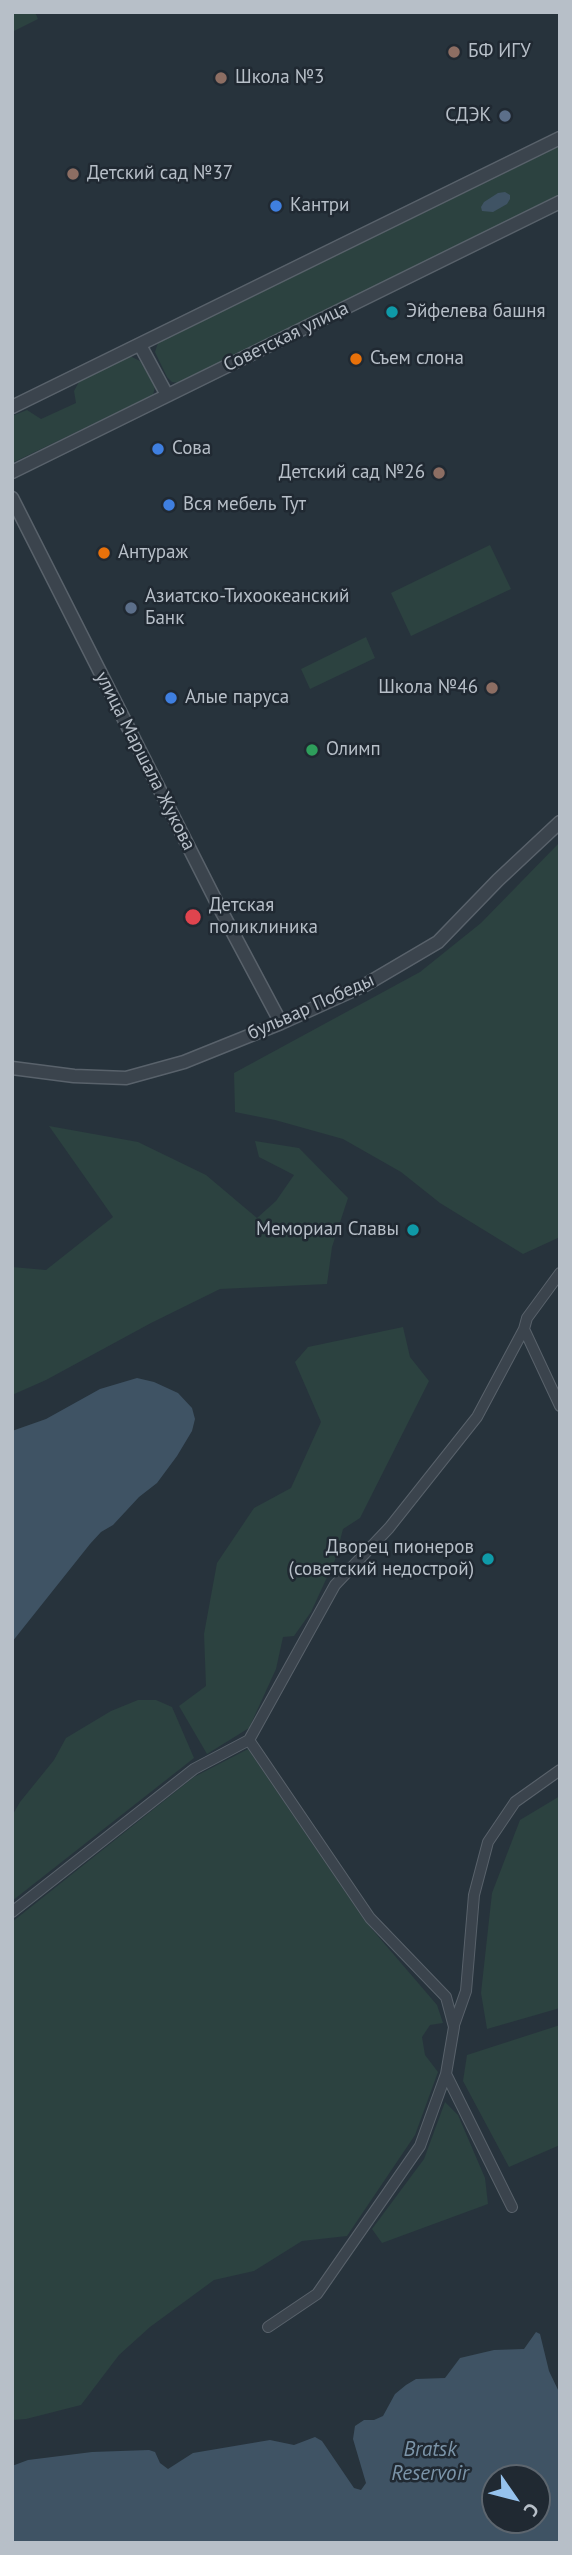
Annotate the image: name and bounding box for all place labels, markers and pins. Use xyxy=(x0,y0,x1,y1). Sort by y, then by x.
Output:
place label: БФ ИГУ xyxy=(468,41,531,63)
marker: БФ ИГУ xyxy=(446,44,462,60)
place label: Школа №3 xyxy=(235,67,324,89)
marker: Школа №3 xyxy=(213,70,229,86)
place label: СДЭК xyxy=(445,105,491,127)
marker: СДЭК xyxy=(497,108,513,124)
place label: Детский сад №37 xyxy=(87,163,233,185)
marker: Детский сад №37 xyxy=(65,166,81,182)
place label: Кантри xyxy=(290,195,349,217)
marker: Кантри xyxy=(268,198,284,214)
place label: Эйфелева башня xyxy=(406,301,546,323)
marker: Эйфелева башня xyxy=(384,304,400,320)
place label: Съем слона xyxy=(370,348,464,370)
marker: Съем слона xyxy=(348,351,364,367)
place label: Сова xyxy=(172,438,211,460)
marker: Сова xyxy=(150,441,166,457)
place label: Детский сад №26 xyxy=(279,462,425,484)
marker: Детский сад №26 xyxy=(431,465,447,481)
place label: Вся мебель Тут xyxy=(183,494,306,516)
marker: Вся мебель Тут xyxy=(161,497,177,513)
place label: Антураж xyxy=(118,542,188,564)
marker: Антураж xyxy=(96,545,112,561)
place label: Азиатско-Тихоокеанский Банк xyxy=(145,586,349,630)
marker: Азиатско-Тихоокеанский Банк xyxy=(123,600,139,616)
place label: Школа №46 xyxy=(378,677,478,699)
marker: Школа №46 xyxy=(484,680,500,696)
place label: Алые паруса xyxy=(185,687,289,709)
marker: Алые паруса xyxy=(163,690,179,706)
place label: Олимп xyxy=(326,739,381,761)
marker: Олимп xyxy=(304,742,320,758)
place label: Детская поликлиника xyxy=(209,895,318,939)
marker: Детская поликлиника xyxy=(183,907,203,927)
place label: Мемориал Славы xyxy=(256,1219,399,1241)
marker: Мемориал Славы xyxy=(405,1222,421,1238)
place label: Дворец пионеров (советский недострой) xyxy=(289,1537,474,1581)
marker: Дворец пионеров (советский недострой) xyxy=(480,1551,496,1567)

